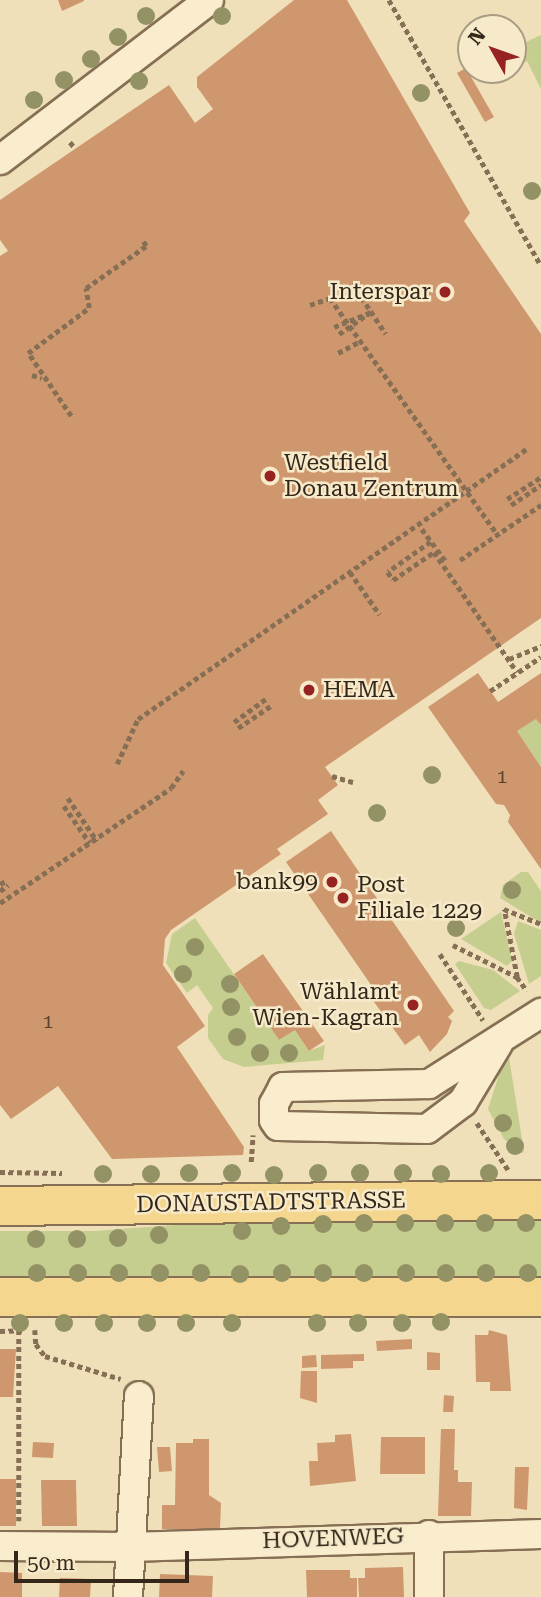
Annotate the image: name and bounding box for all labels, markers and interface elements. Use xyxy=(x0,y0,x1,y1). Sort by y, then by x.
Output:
north arrow xyxy=(457,14,527,84)
text: N xyxy=(464,23,491,49)
place label: Interspar xyxy=(330,278,431,306)
marker: Interspar xyxy=(437,284,453,300)
place label: Westfield Donau Zentrum xyxy=(284,449,459,503)
marker: Westfield Donau Zentrum xyxy=(262,468,278,484)
place label: HEMA xyxy=(323,676,395,704)
marker: HEMA xyxy=(301,682,317,698)
house number: 1 xyxy=(497,766,507,788)
place label: bank99 xyxy=(236,868,318,896)
place label: Post Filiale 1229 xyxy=(357,871,482,925)
marker: bank99 xyxy=(324,874,340,890)
marker: Post Filiale 1229 xyxy=(335,890,351,906)
place label: Wählamt Wien-Kagran xyxy=(252,978,399,1032)
marker: Wählamt Wien-Kagran xyxy=(405,997,421,1013)
house number: 1 xyxy=(43,1011,53,1033)
street label: DONAUSTADTSTRASSE xyxy=(136,1187,406,1219)
street label: HOVENWEG xyxy=(262,1523,404,1555)
scale bar xyxy=(18,1538,192,1582)
text: 50 m xyxy=(27,1551,75,1575)

